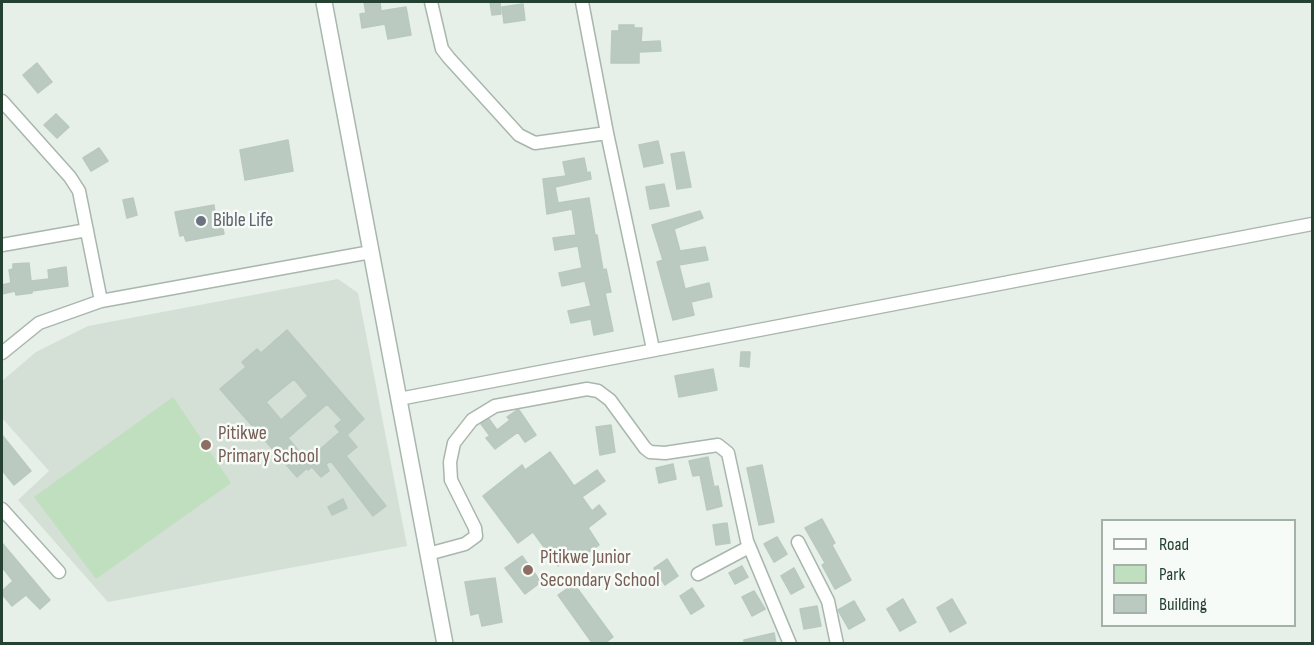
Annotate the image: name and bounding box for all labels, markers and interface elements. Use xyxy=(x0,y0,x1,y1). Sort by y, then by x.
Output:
place label: Bible Life xyxy=(213,209,273,233)
marker: Bible Life xyxy=(194,214,208,228)
place label: Pitikwe Primary School xyxy=(218,422,319,469)
marker: Pitikwe Primary School xyxy=(199,438,213,452)
legend xyxy=(1101,519,1296,627)
text: Road xyxy=(1159,534,1189,555)
place label: Pitikwe Junior Secondary School xyxy=(540,546,660,593)
marker: Pitikwe Junior Secondary School xyxy=(521,563,535,577)
text: Park xyxy=(1159,564,1185,585)
text: Building xyxy=(1159,594,1207,615)

